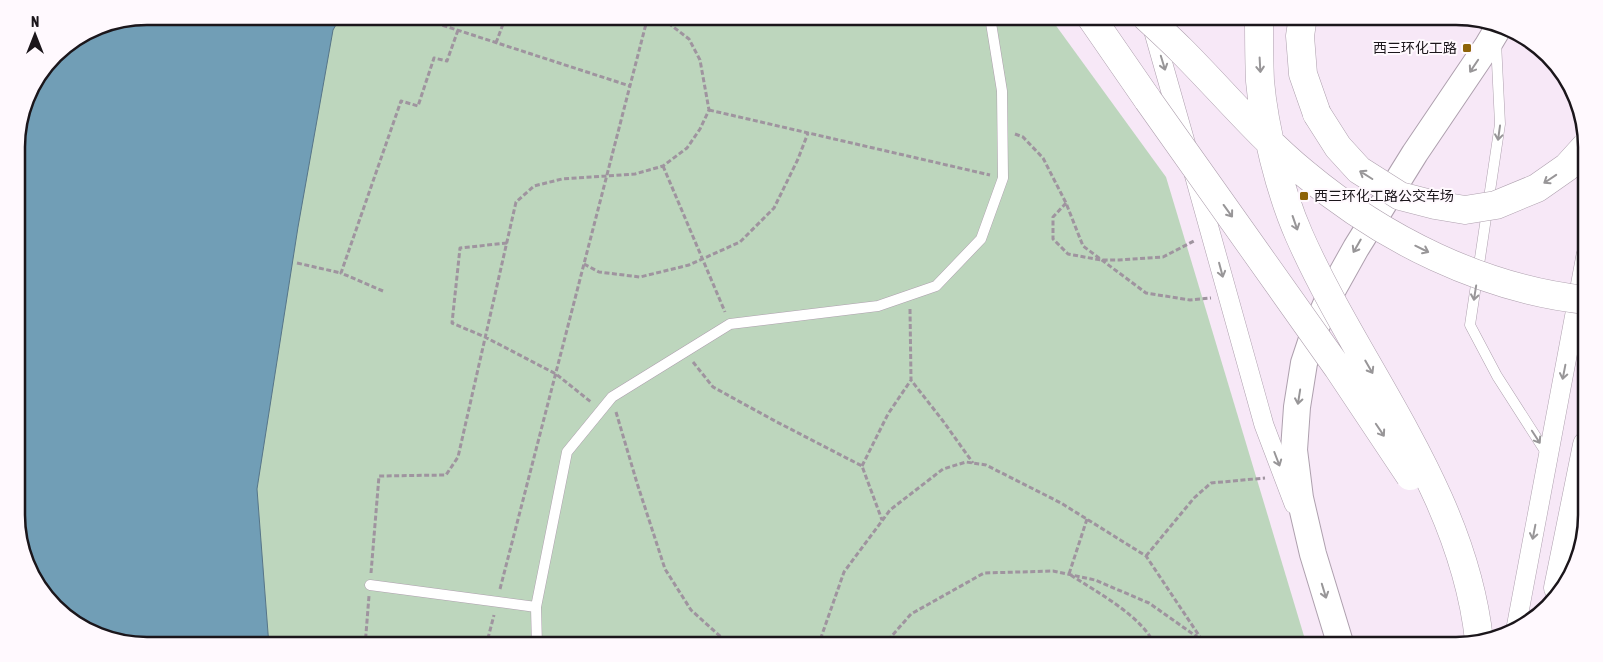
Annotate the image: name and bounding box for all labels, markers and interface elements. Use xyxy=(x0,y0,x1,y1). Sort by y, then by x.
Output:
north arrow xyxy=(10,10,60,60)
text: N xyxy=(31,14,39,30)
place label: 西三环化工路 xyxy=(1373,40,1457,56)
marker: 西三环化工路 xyxy=(1461,42,1473,54)
one-way arrow xyxy=(1159,55,1169,71)
one-way arrow xyxy=(1255,57,1264,73)
one-way arrow xyxy=(1469,59,1479,73)
one-way arrow xyxy=(1493,124,1503,140)
one-way arrow xyxy=(1360,169,1374,179)
one-way arrow xyxy=(1543,174,1557,184)
place label: 西三环化工路公交车场 xyxy=(1314,188,1454,204)
marker: 西三环化工路公交车场 xyxy=(1298,190,1310,202)
one-way arrow xyxy=(1223,203,1233,217)
one-way arrow xyxy=(1290,215,1300,231)
one-way arrow xyxy=(1351,239,1361,253)
one-way arrow xyxy=(1414,244,1429,254)
one-way arrow xyxy=(1216,262,1226,278)
one-way arrow xyxy=(1469,285,1479,301)
one-way arrow xyxy=(1365,359,1375,374)
one-way arrow xyxy=(1559,363,1569,379)
one-way arrow xyxy=(1294,389,1304,405)
one-way arrow xyxy=(1375,423,1385,437)
one-way arrow xyxy=(1531,430,1542,444)
one-way arrow xyxy=(1273,451,1282,466)
one-way arrow xyxy=(1529,523,1539,539)
one-way arrow xyxy=(1320,582,1330,598)

